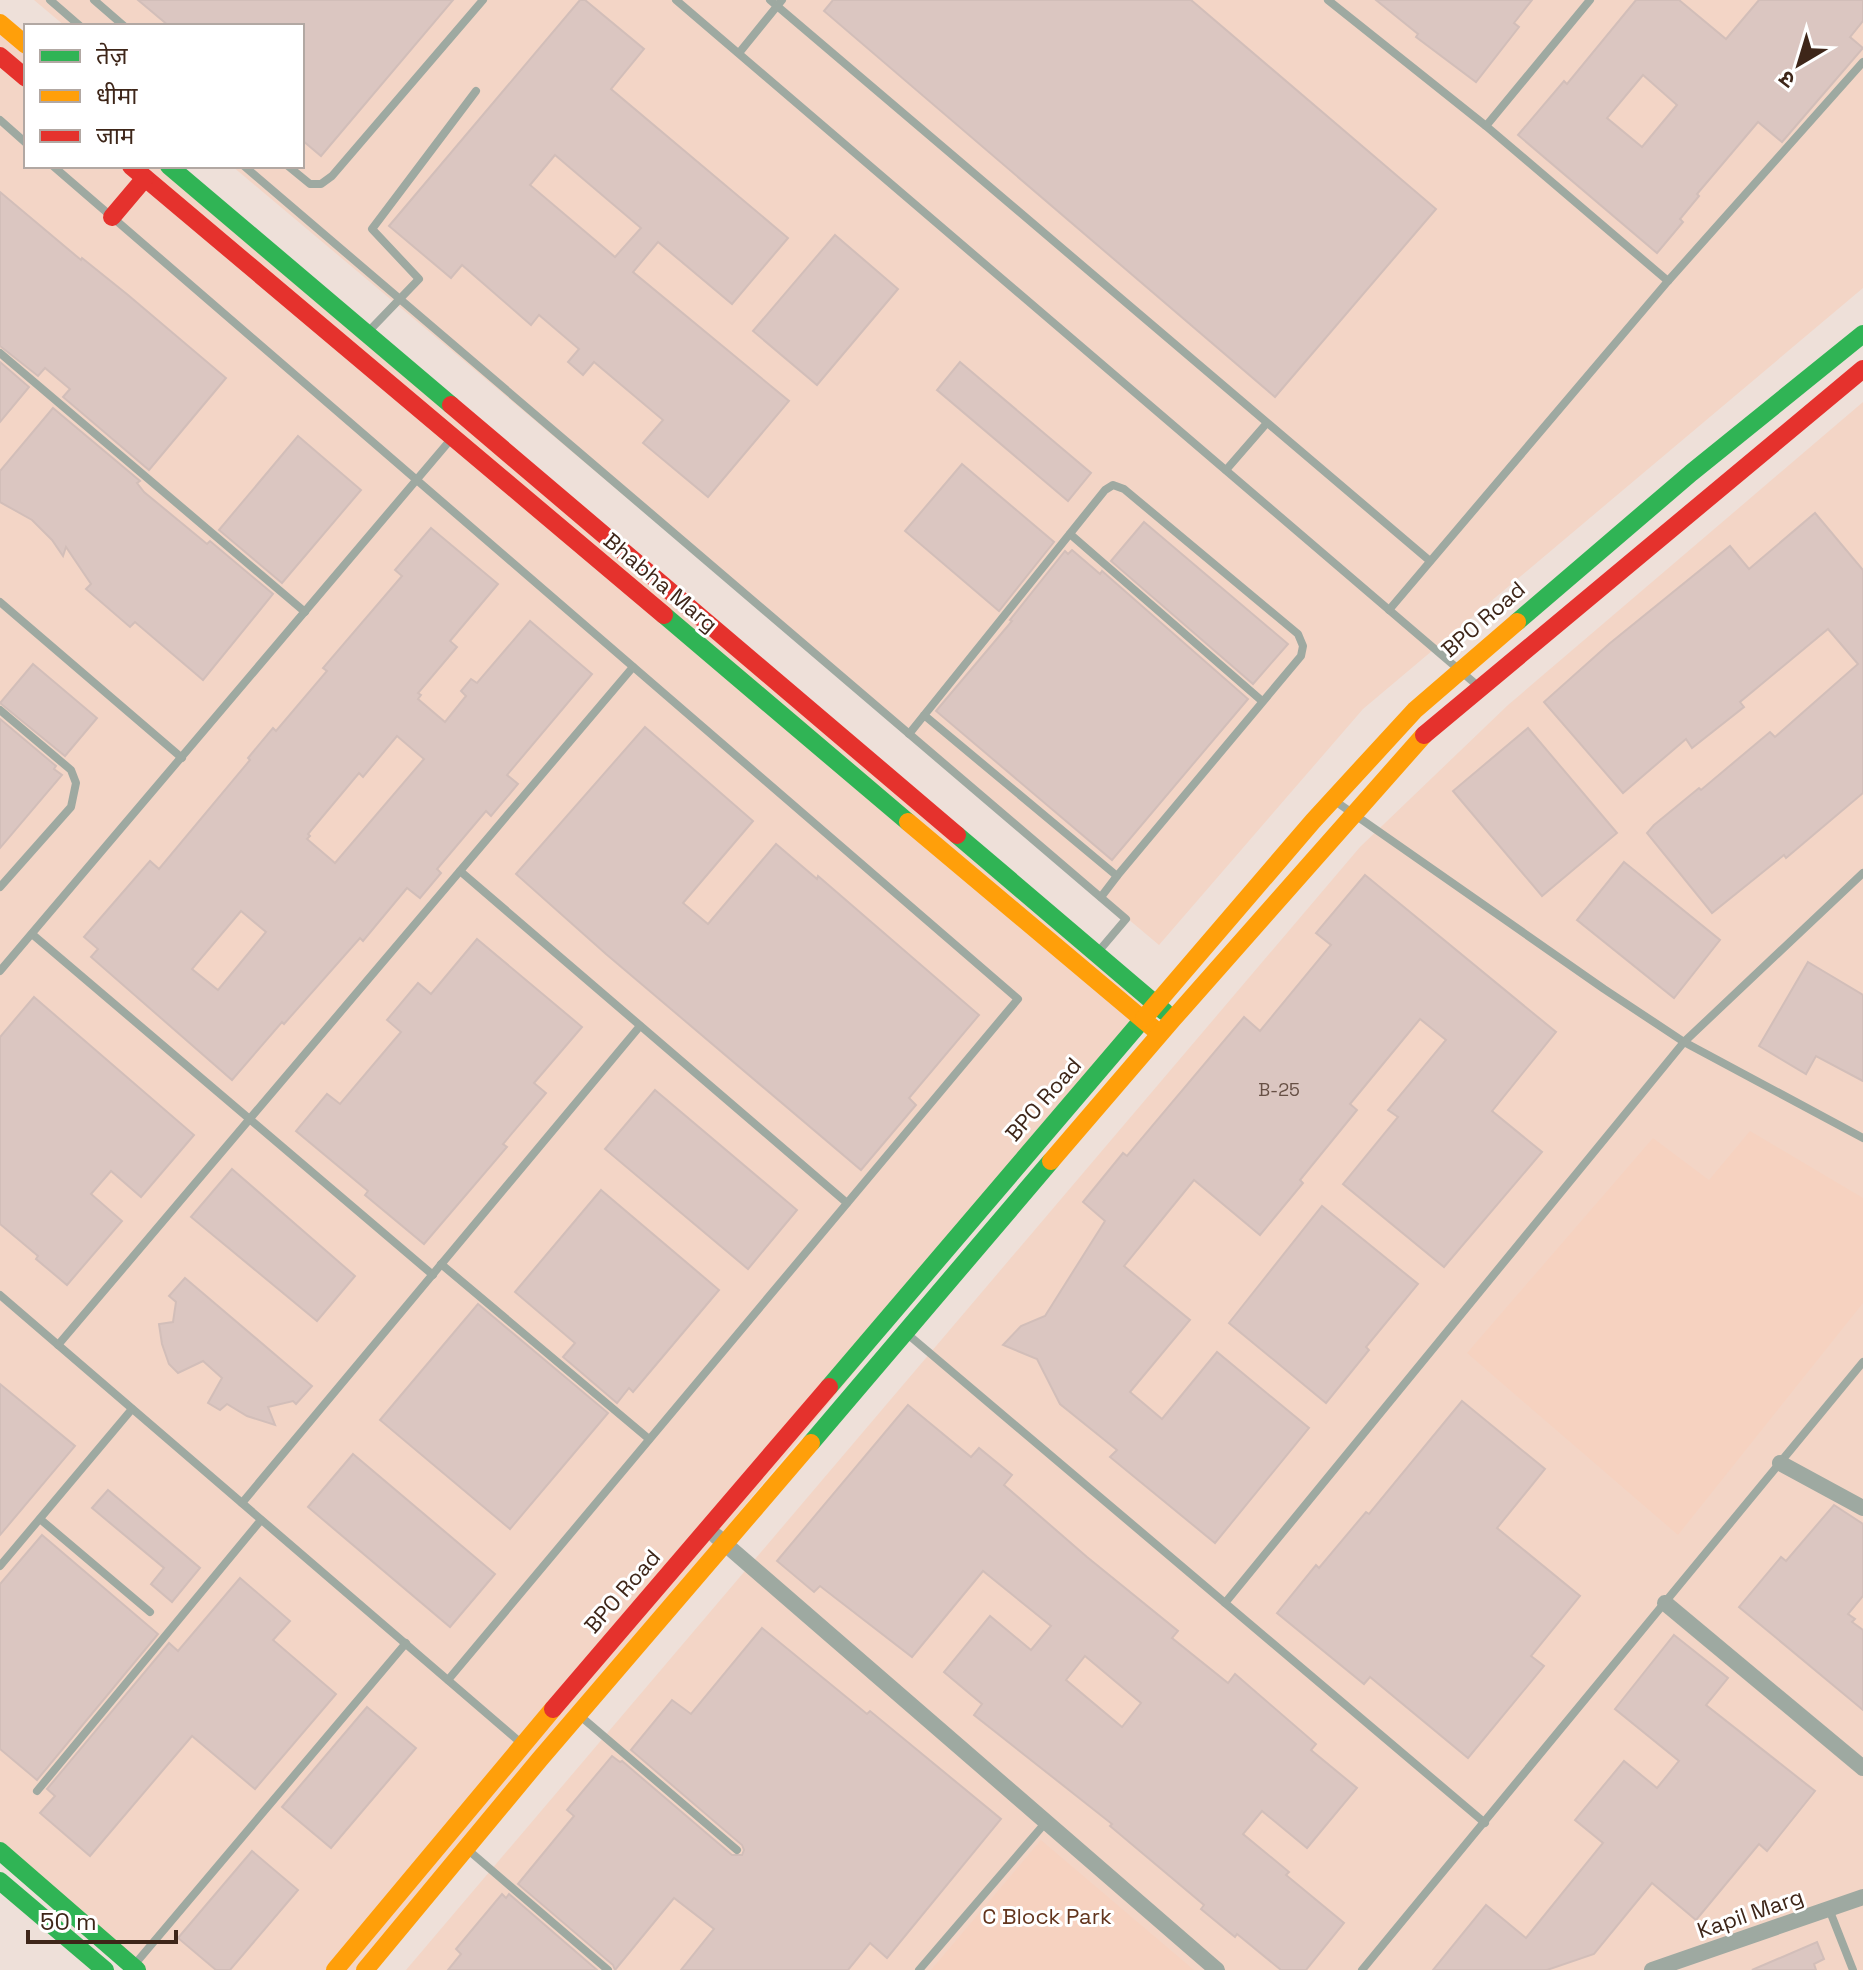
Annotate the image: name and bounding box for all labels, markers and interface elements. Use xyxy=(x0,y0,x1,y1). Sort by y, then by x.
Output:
legend xyxy=(24,24,304,168)
north arrow xyxy=(1759,24,1839,104)
text: तेज़ xyxy=(96,40,129,71)
text: उ xyxy=(1772,64,1800,95)
text: धीमा xyxy=(96,80,138,111)
text: जाम xyxy=(96,120,135,151)
street label: Bhabha Marg xyxy=(598,526,724,638)
street label: BPO Road xyxy=(1435,575,1531,663)
street label: BPO Road xyxy=(999,1051,1087,1147)
house number: B-25 xyxy=(1258,1078,1300,1101)
street label: BPO Road xyxy=(578,1543,666,1639)
street label: Kapil Marg xyxy=(1693,1882,1807,1944)
scale bar xyxy=(28,1894,176,1944)
park label: C Block Park xyxy=(982,1902,1112,1930)
text: 50 m xyxy=(40,1906,97,1937)

